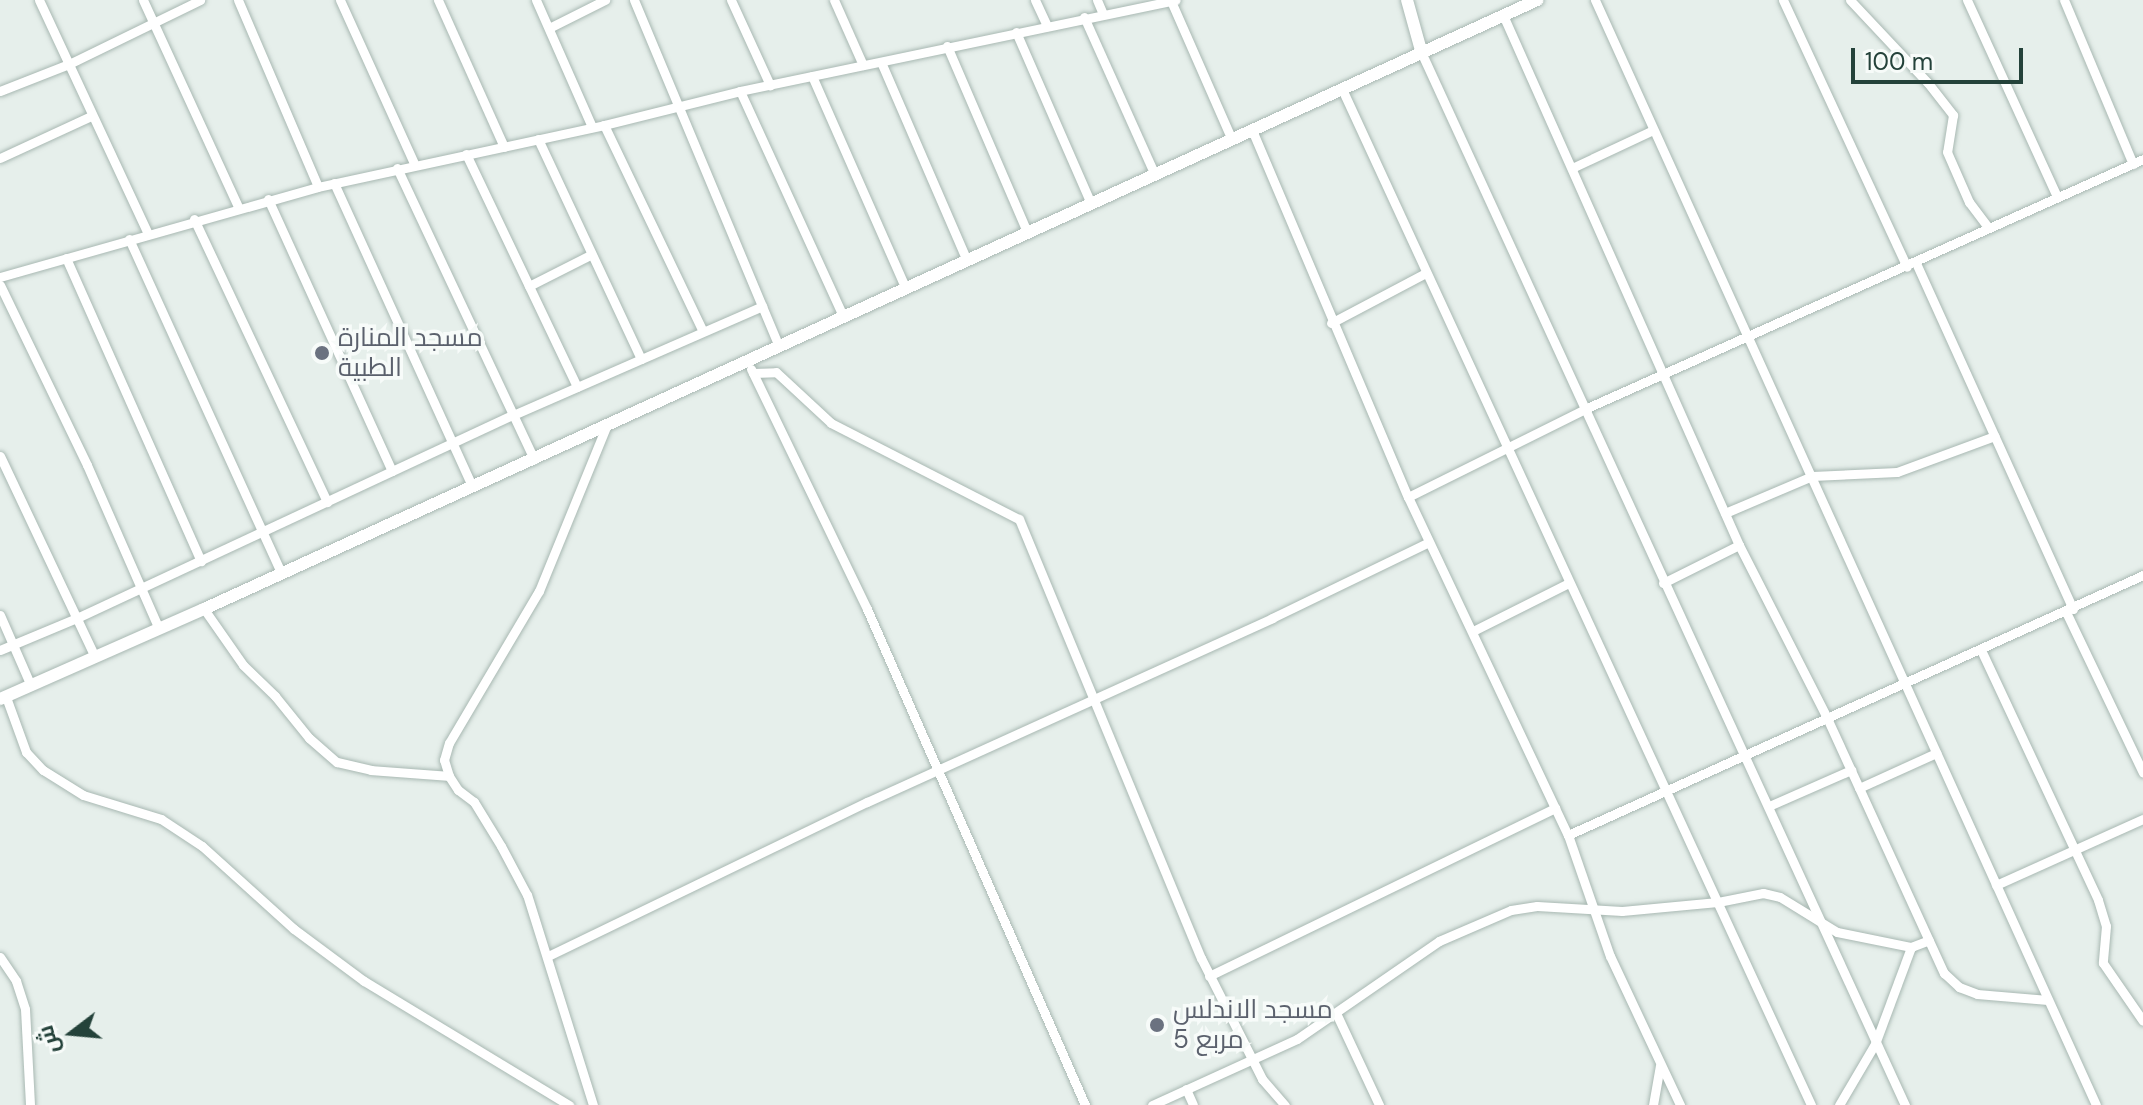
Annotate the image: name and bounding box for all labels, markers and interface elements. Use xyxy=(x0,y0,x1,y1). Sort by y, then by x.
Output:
scale bar xyxy=(1855,32,2027,82)
text: 100 m xyxy=(1865,46,1933,77)
place label: مسجد المنارة الطبية xyxy=(338,322,483,384)
marker: مسجد المنارة الطبية xyxy=(313,344,331,362)
north arrow xyxy=(32,993,112,1073)
place label: مسجد الاندلس مربع 5 xyxy=(1173,994,1333,1056)
marker: مسجد الاندلس مربع 5 xyxy=(1148,1016,1166,1034)
text: ش xyxy=(31,1022,66,1057)

